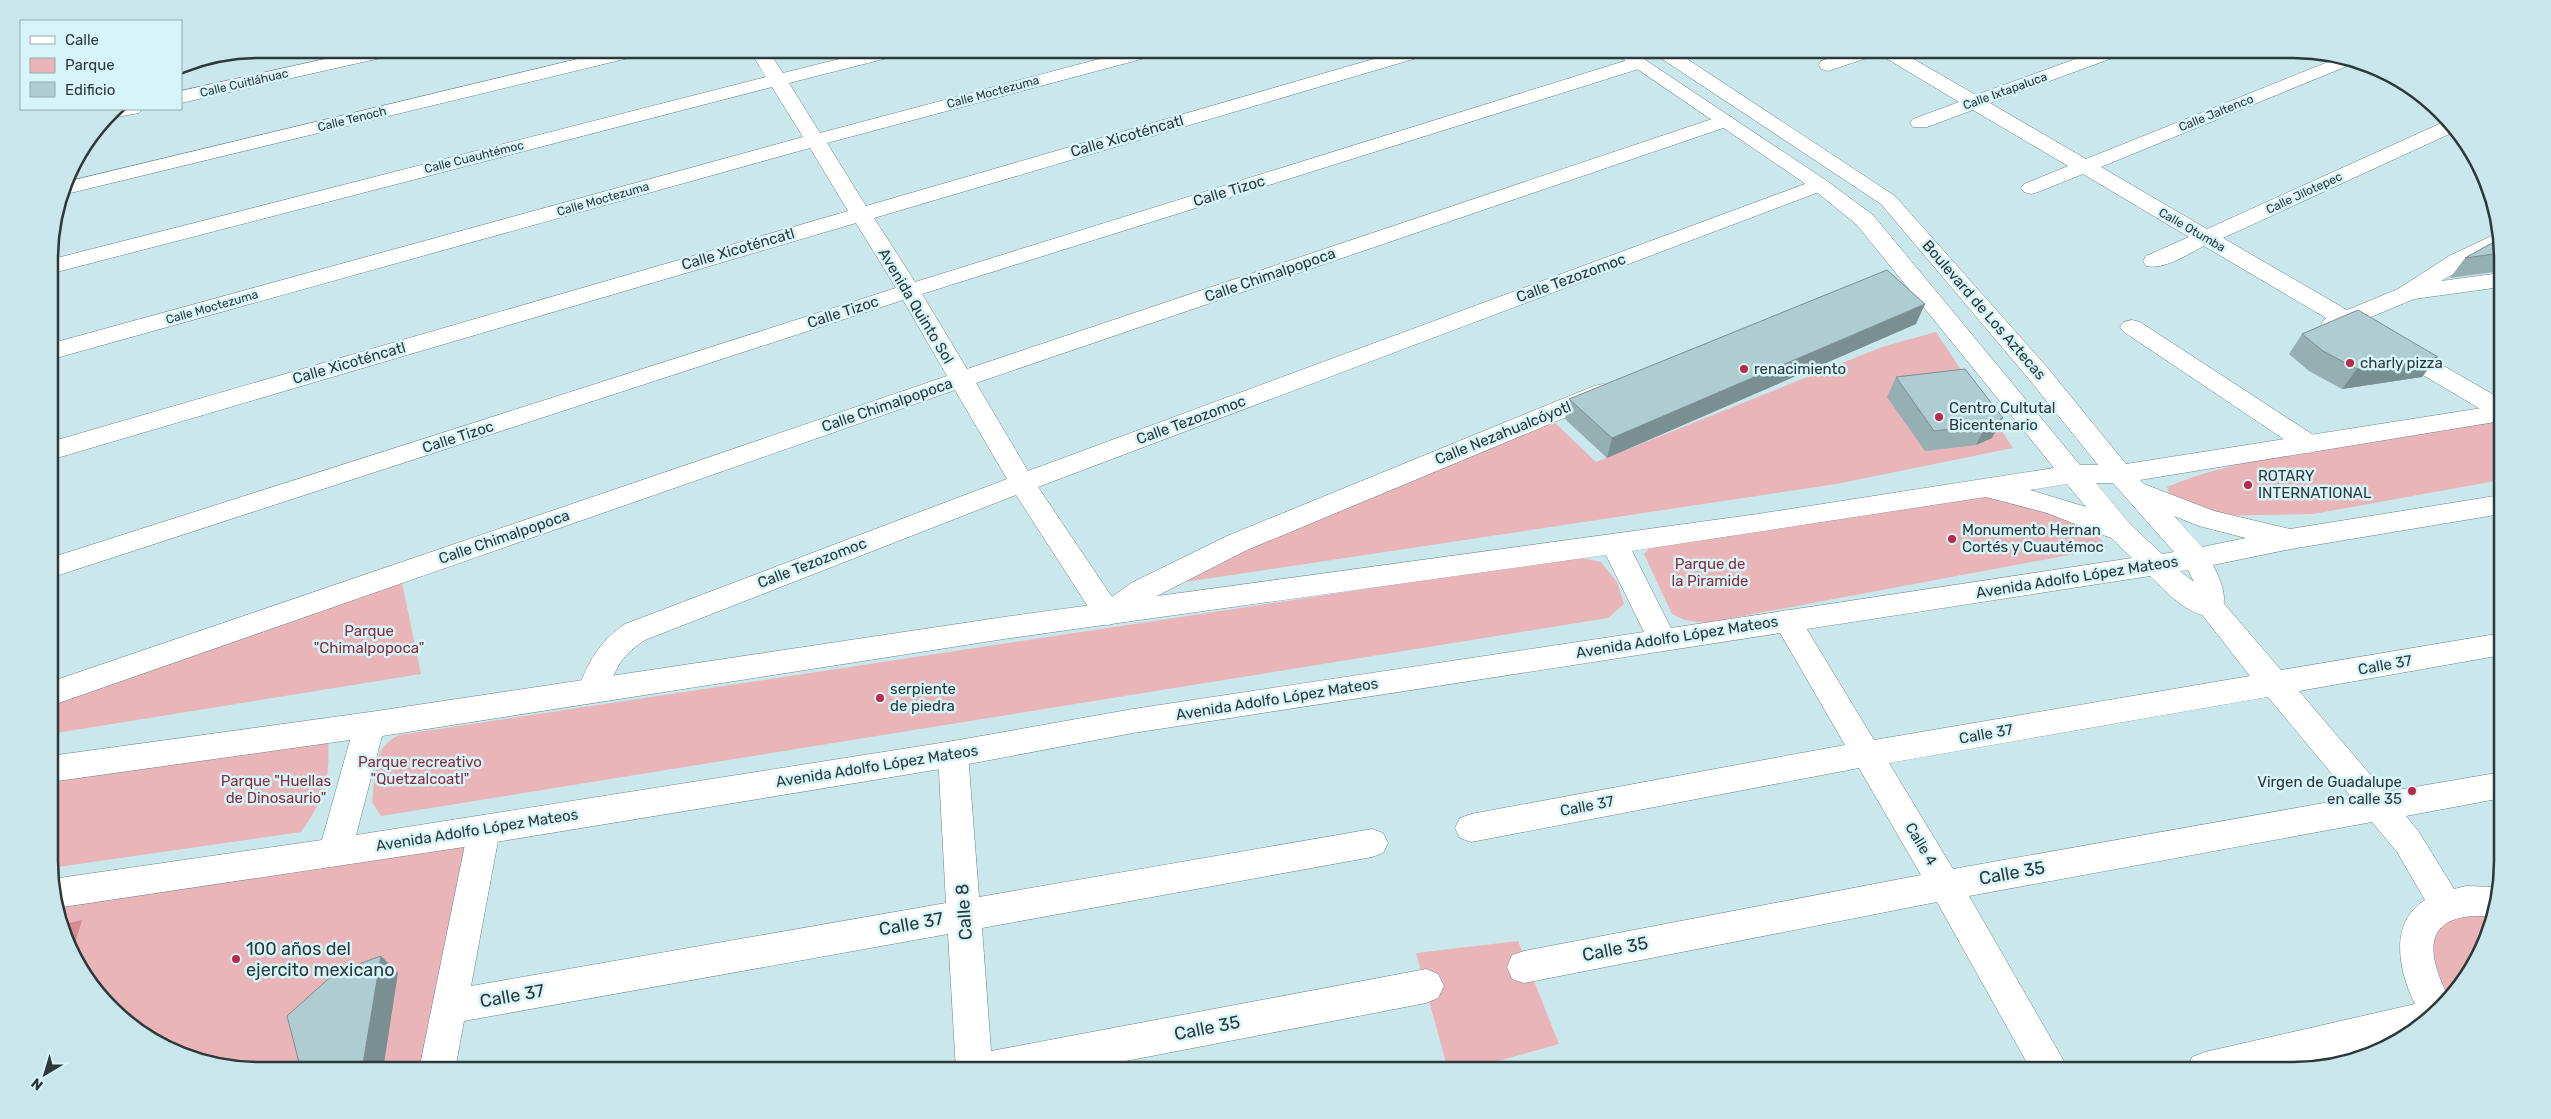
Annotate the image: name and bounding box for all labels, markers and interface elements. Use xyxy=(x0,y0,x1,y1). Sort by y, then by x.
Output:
legend xyxy=(20,20,182,110)
text: Calle xyxy=(65,31,99,49)
text: Parque xyxy=(65,56,115,74)
street label: Calle Cuitláhuac xyxy=(198,66,290,100)
street label: Calle Ixtapaluca xyxy=(1961,69,2049,113)
street label: Calle Moctezuma xyxy=(945,73,1041,111)
text: Edificio xyxy=(65,81,115,99)
street label: Calle Jaltenco xyxy=(2177,92,2256,134)
street label: Calle Tenoch xyxy=(316,104,388,134)
street label: Calle Xicoténcatl xyxy=(1068,111,1186,161)
street label: Calle Cuauhtémoc xyxy=(423,138,526,176)
street label: Calle Jilotepec xyxy=(2264,169,2345,217)
street label: Calle Tizoc xyxy=(1191,172,1267,210)
street label: Calle Moctezuma xyxy=(555,179,651,219)
street label: Calle Otumba xyxy=(2156,205,2228,255)
street label: Calle Xicoténcatl xyxy=(679,224,797,274)
street label: Boulevard de Los Aztecas xyxy=(1919,237,2050,384)
street label: Calle Chimalpopoca xyxy=(1202,244,1338,306)
street label: Avenida Quinto Sol xyxy=(875,245,957,367)
street label: Calle Tezozomoc xyxy=(1514,250,1628,306)
street label: Calle Moctezuma xyxy=(164,287,260,327)
street label: Calle Tizoc xyxy=(805,292,881,332)
street label: Calle Xicoténcatl xyxy=(290,338,408,388)
place label: charly pizza xyxy=(2360,354,2443,372)
marker: charly pizza xyxy=(2344,357,2356,369)
place label: renacimiento xyxy=(1754,360,1846,378)
marker: renacimiento xyxy=(1738,363,1750,375)
street label: Calle Chimalpopoca xyxy=(819,374,955,436)
street label: Calle Tezozomoc xyxy=(1134,392,1248,448)
street label: Calle Nezahualcóyotl xyxy=(1432,397,1574,469)
place label: Centro Cultutal Bicentenario xyxy=(1949,399,2055,434)
marker: Centro Cultutal Bicentenario xyxy=(1933,411,1945,423)
street label: Calle Tizoc xyxy=(420,417,496,457)
place label: ROTARY INTERNATIONAL xyxy=(2258,467,2372,502)
marker: ROTARY INTERNATIONAL xyxy=(2242,479,2254,491)
street label: Calle Chimalpopoca xyxy=(436,506,572,568)
place label: Monumento Hernan Cortés y Cuautémoc xyxy=(1962,521,2104,556)
marker: Monumento Hernan Cortés y Cuautémoc xyxy=(1946,533,1958,545)
street label: Calle Tezozomoc xyxy=(755,534,869,592)
street label: Avenida Adolfo López Mateos xyxy=(1975,552,2180,602)
park label: Parque de la Piramide xyxy=(1671,555,1749,590)
street label: Avenida Adolfo López Mateos xyxy=(1575,612,1780,662)
park label: Parque "Chimalpopoca" xyxy=(314,622,424,657)
street label: Calle 37 xyxy=(2357,651,2414,679)
street label: Avenida Adolfo López Mateos xyxy=(1175,674,1380,724)
place label: serpiente de piedra xyxy=(890,680,956,715)
marker: serpiente de piedra xyxy=(874,692,886,704)
street label: Calle 37 xyxy=(1958,720,2015,748)
street label: Avenida Adolfo López Mateos xyxy=(775,741,980,791)
park label: Parque recreativo "Quetzalcoatl" xyxy=(358,753,482,788)
park label: Parque "Huellas de Dinosaurio" xyxy=(221,772,332,807)
place label: Virgen de Guadalupe en calle 35 xyxy=(2257,773,2402,808)
marker: Virgen de Guadalupe en calle 35 xyxy=(2406,785,2418,797)
street label: Calle 37 xyxy=(1559,792,1616,820)
street label: Avenida Adolfo López Mateos xyxy=(375,805,580,855)
street label: Calle 4 xyxy=(1901,819,1941,869)
street label: Calle 35 xyxy=(1977,856,2047,890)
street label: Calle 8 xyxy=(951,883,977,941)
street label: Calle 37 xyxy=(877,908,945,940)
street label: Calle 35 xyxy=(1580,932,1650,966)
place label: 100 años del ejercito mexicano xyxy=(246,938,395,981)
marker: 100 años del ejercito mexicano xyxy=(230,953,242,965)
street label: Calle 37 xyxy=(478,980,546,1012)
street label: Calle 35 xyxy=(1172,1011,1242,1045)
north arrow xyxy=(20,1049,70,1099)
text: N xyxy=(28,1074,47,1094)

